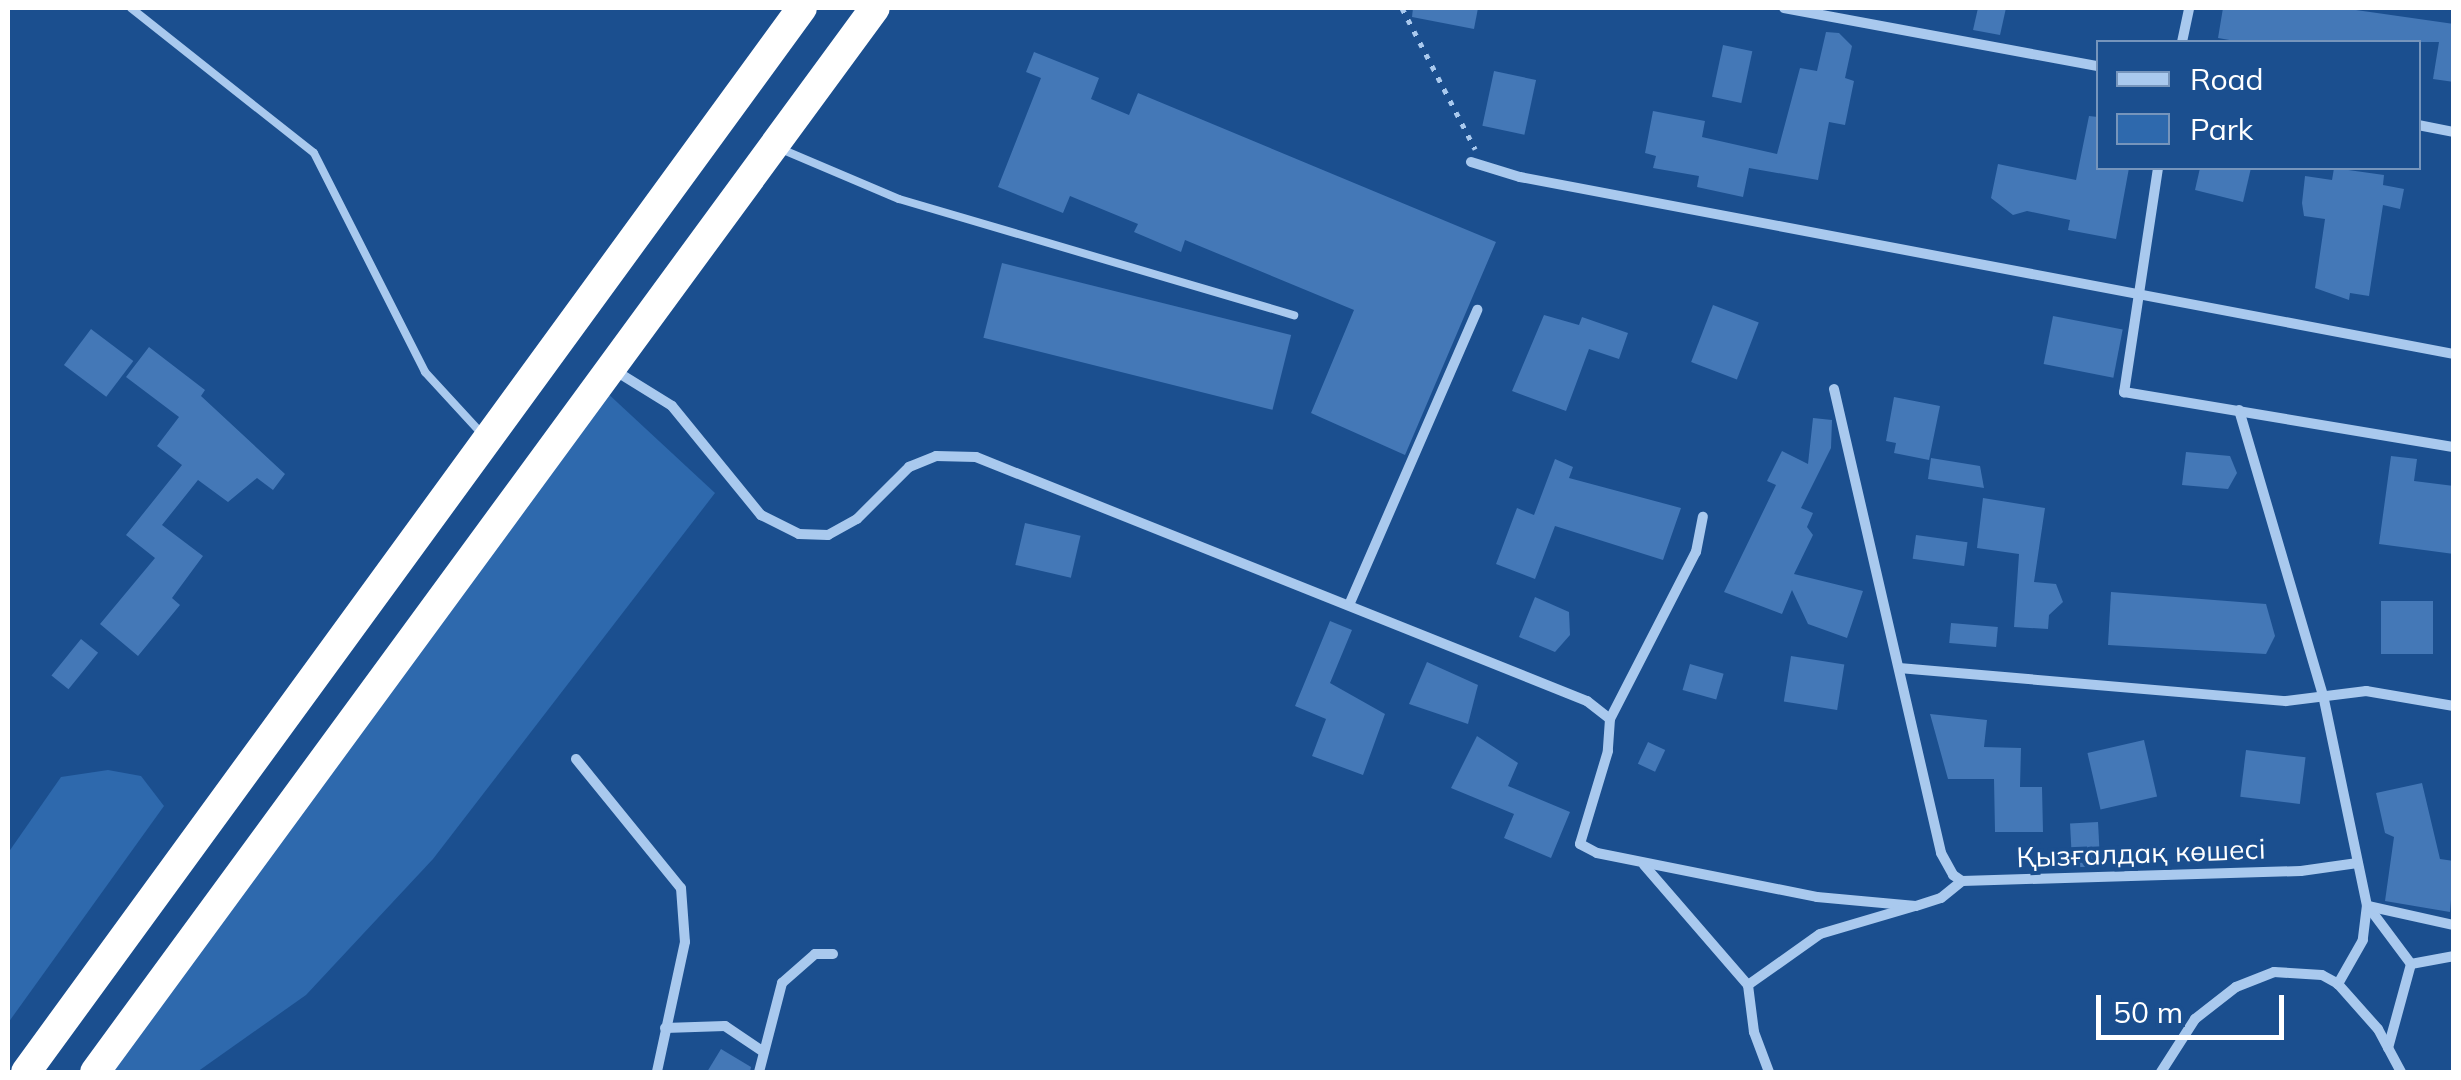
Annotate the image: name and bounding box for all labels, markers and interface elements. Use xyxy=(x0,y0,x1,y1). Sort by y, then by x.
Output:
legend xyxy=(2096,40,2421,170)
text: Road xyxy=(2190,60,2264,98)
text: Park xyxy=(2190,110,2253,148)
street label: Қызғалдақ көшесі xyxy=(2016,832,2266,874)
scale bar xyxy=(2101,975,2288,1037)
text: 50 m xyxy=(2113,993,2183,1031)

